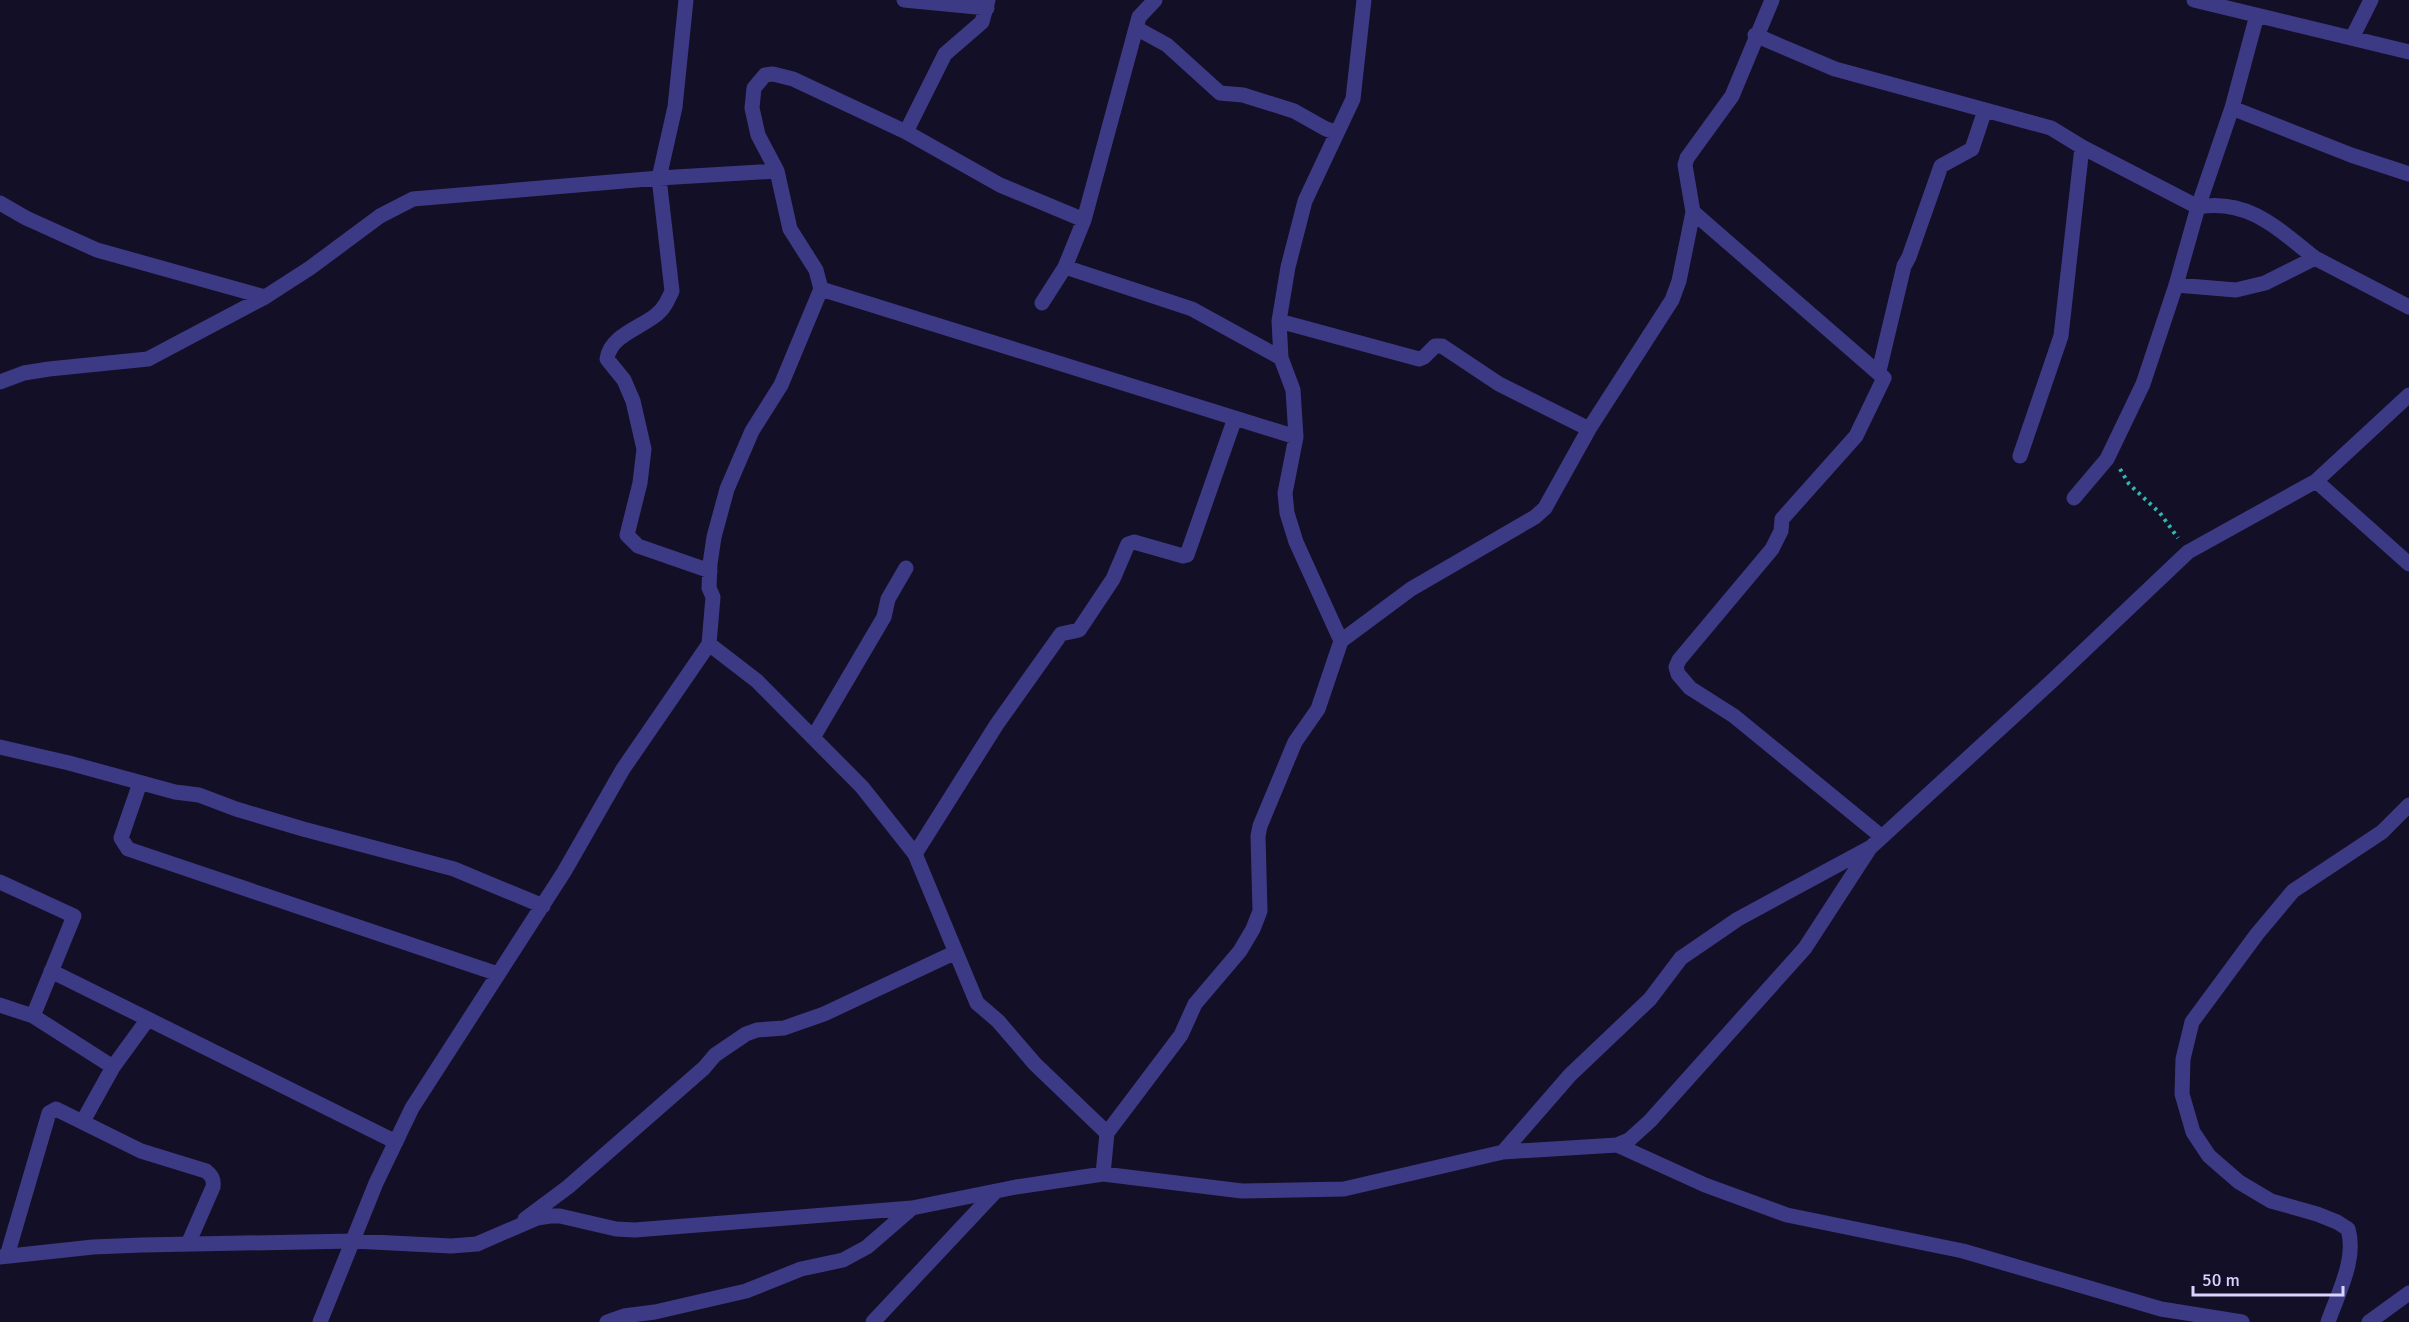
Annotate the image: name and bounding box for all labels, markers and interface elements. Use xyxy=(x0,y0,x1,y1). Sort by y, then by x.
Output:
scale bar xyxy=(2193,1259,2343,1297)
text: 50 m xyxy=(2202,1269,2240,1291)

